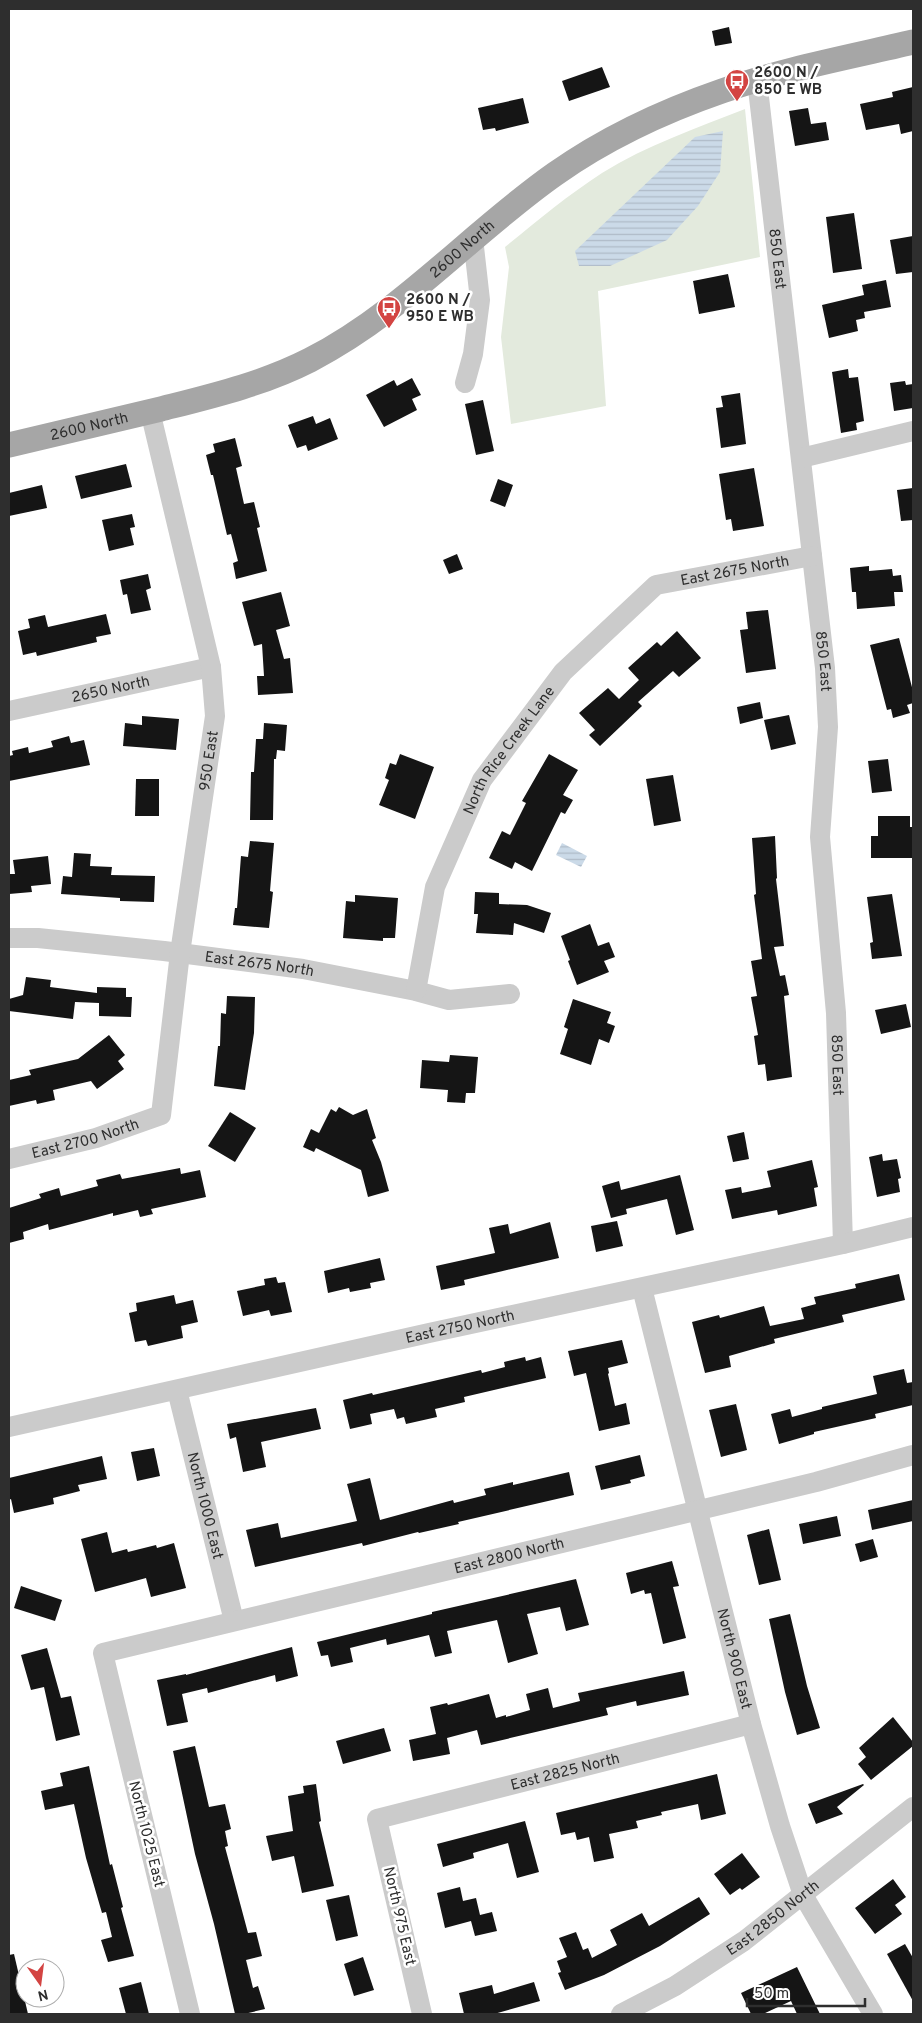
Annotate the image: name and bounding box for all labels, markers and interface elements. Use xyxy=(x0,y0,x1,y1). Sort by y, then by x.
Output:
place label: 2600 N / 850 E WB xyxy=(754,64,822,100)
bus stop icon: 2600 N / 850 E WB xyxy=(724,68,750,102)
street label: 2600 North xyxy=(426,217,499,283)
street label: 850 East xyxy=(763,228,789,290)
place label: 2600 N / 950 E WB xyxy=(406,291,474,327)
bus stop icon: 2600 N / 950 E WB xyxy=(376,295,402,329)
street label: 2600 North xyxy=(48,409,130,446)
street label: East 2675 North xyxy=(679,552,791,591)
street label: 850 East xyxy=(810,630,834,692)
street label: 2650 North xyxy=(70,673,152,708)
street label: North Rice Creek Lane xyxy=(460,683,560,818)
street label: 950 East xyxy=(196,729,224,792)
street label: East 2675 North xyxy=(203,948,316,982)
street label: 850 East xyxy=(826,1034,846,1096)
street label: East 2700 North xyxy=(30,1115,142,1164)
street label: East 2750 North xyxy=(404,1307,517,1349)
street label: North 1000 East xyxy=(182,1450,226,1561)
street label: East 2800 North xyxy=(453,1535,566,1579)
street label: North 900 East xyxy=(711,1607,755,1711)
street label: East 2825 North xyxy=(509,1750,622,1796)
street label: North 1025 East xyxy=(123,1779,168,1890)
street label: North 975 East xyxy=(378,1865,419,1968)
street label: East 2850 North xyxy=(723,1877,824,1961)
north arrow xyxy=(15,1958,65,2008)
scale bar xyxy=(747,1976,864,2008)
text: N xyxy=(36,1985,50,2004)
text: 50 m xyxy=(754,1985,789,2004)

